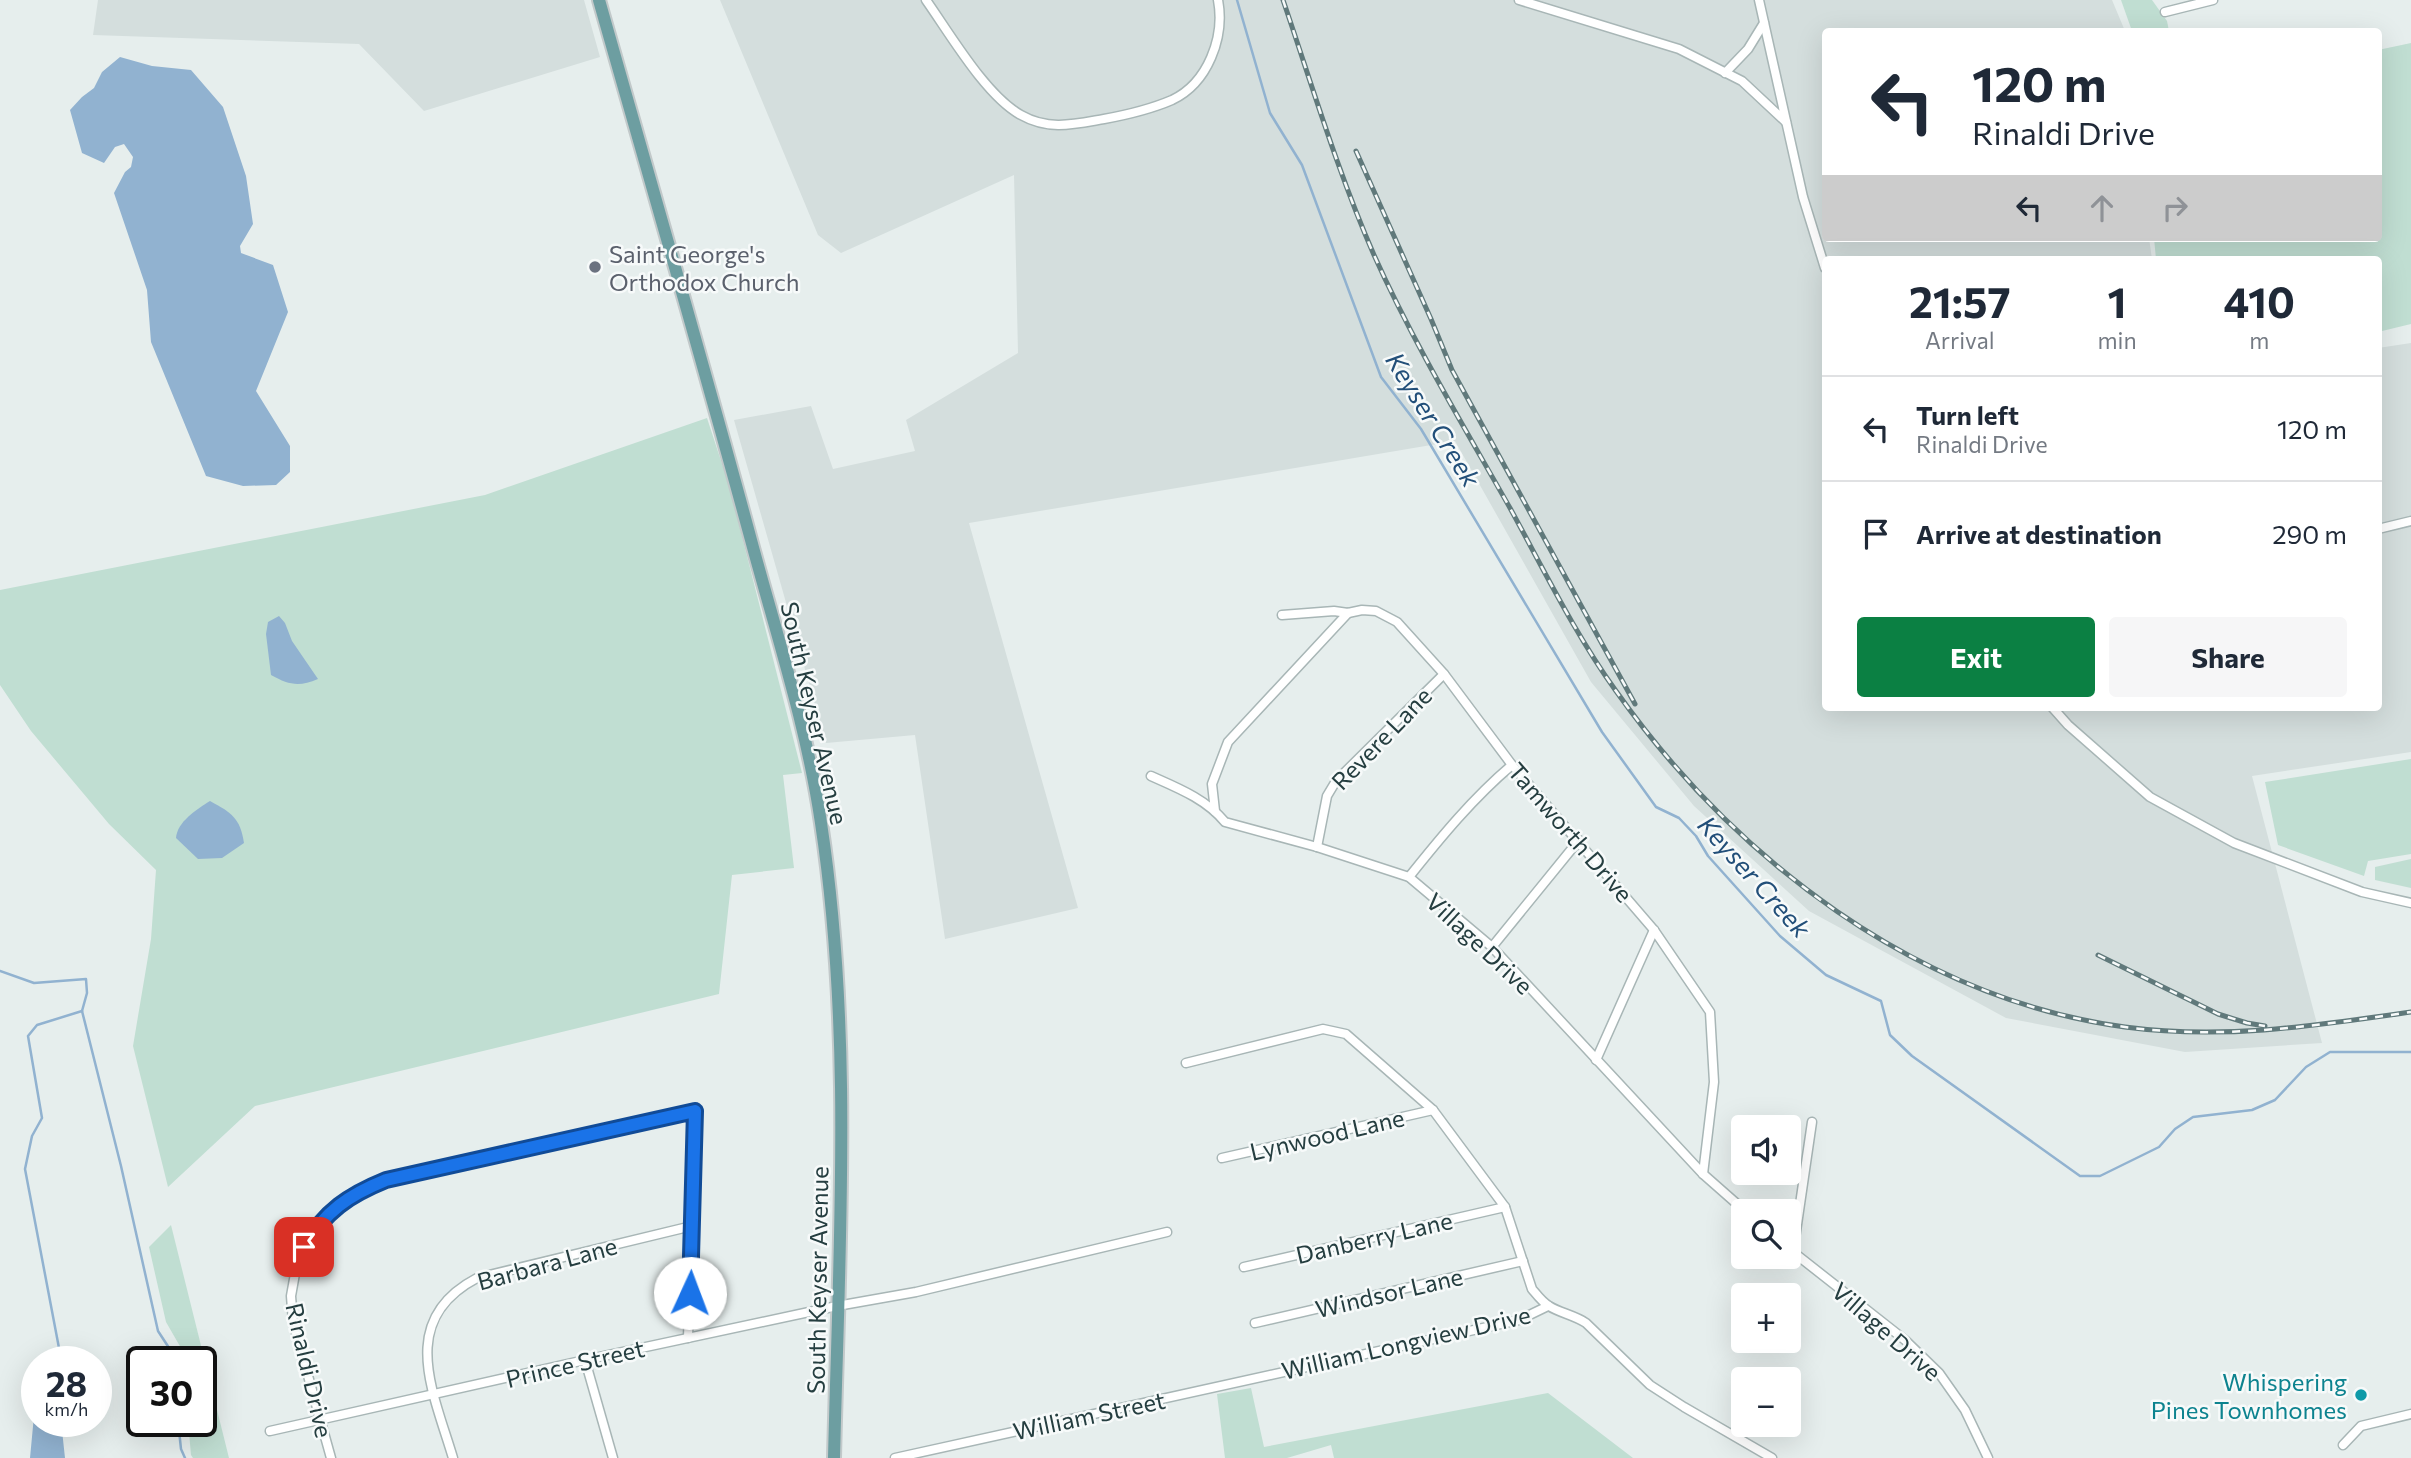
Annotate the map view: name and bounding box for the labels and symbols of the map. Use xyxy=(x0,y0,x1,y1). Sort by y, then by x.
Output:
place label: Saint George's Orthodox Church xyxy=(609,239,800,296)
marker: Saint George's Orthodox Church xyxy=(587,259,603,275)
water label: Keyser Creek xyxy=(1380,346,1488,493)
street label: South Keyser Avenue xyxy=(775,599,855,827)
street label: Revere Lane xyxy=(1325,681,1437,795)
street label: Tamworth Drive xyxy=(1503,756,1639,908)
water label: Keyser Creek xyxy=(1692,809,1818,944)
street label: Village Drive xyxy=(1421,886,1539,1000)
street label: Lynwood Lane xyxy=(1247,1102,1407,1166)
street label: South Keyser Avenue xyxy=(801,1166,833,1394)
street label: Danberry Lane xyxy=(1293,1205,1455,1269)
pin xyxy=(274,1217,334,1277)
street label: Barbara Lane xyxy=(474,1230,620,1296)
position arrow xyxy=(653,1256,727,1330)
street label: Windsor Lane xyxy=(1312,1261,1466,1323)
street label: Village Drive xyxy=(1826,1276,1948,1386)
street label: William Longview Drive xyxy=(1279,1299,1533,1385)
street label: Rinaldi Drive xyxy=(280,1300,340,1440)
street label: Prince Street xyxy=(503,1333,647,1393)
speed limit sign: 30 xyxy=(126,1346,217,1437)
place label: Whispering Pines Townhomes xyxy=(2151,1367,2347,1424)
street label: William Street xyxy=(1010,1385,1168,1445)
marker: Whispering Pines Townhomes xyxy=(2353,1387,2369,1403)

